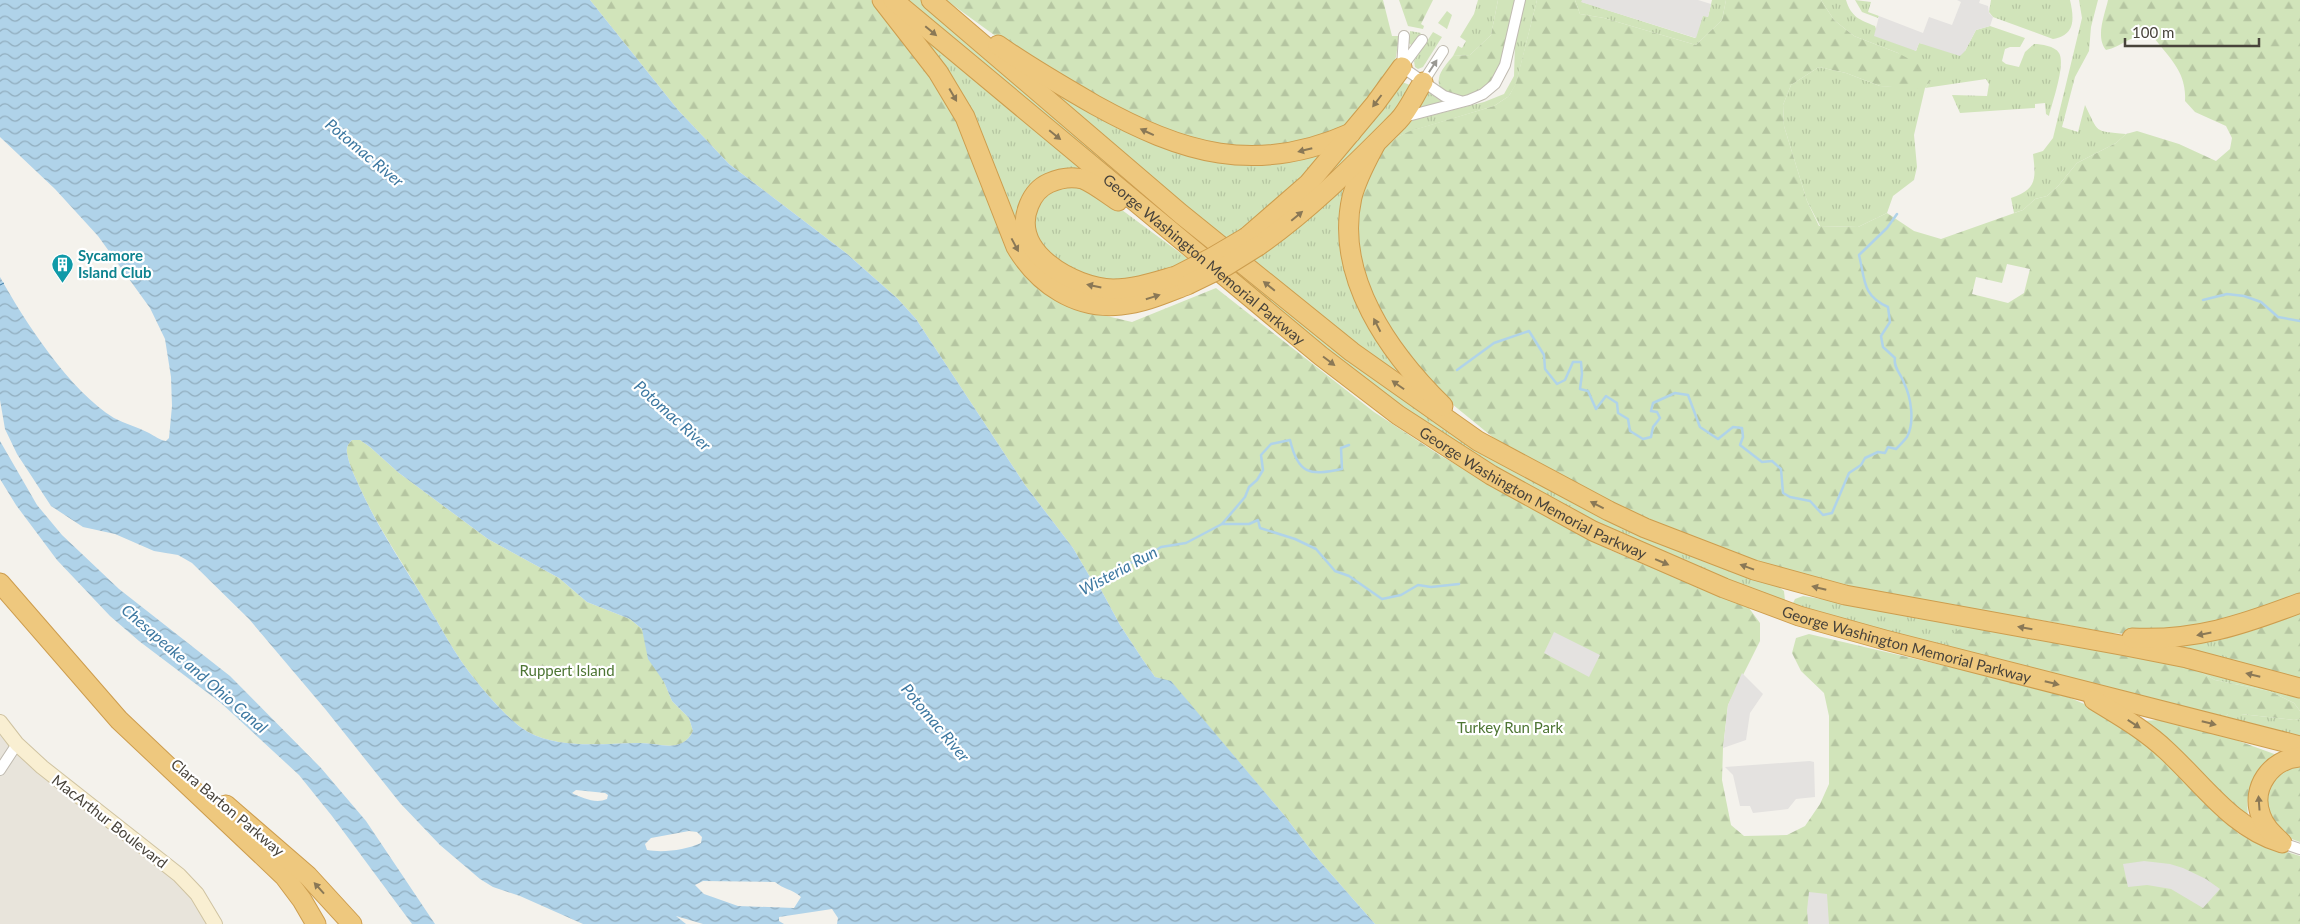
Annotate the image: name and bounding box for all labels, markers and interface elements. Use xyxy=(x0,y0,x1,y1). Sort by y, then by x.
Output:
scale bar xyxy=(2125,15,2259,47)
text: 100 m xyxy=(2132,23,2174,41)
one-way arrow xyxy=(924,25,937,36)
one-way arrow xyxy=(1429,60,1438,73)
one-way arrow xyxy=(948,89,957,102)
one-way arrow xyxy=(1372,94,1382,108)
water label: Potomac River xyxy=(322,114,408,190)
one-way arrow xyxy=(1140,127,1154,135)
one-way arrow xyxy=(1048,130,1061,141)
one-way arrow xyxy=(1298,146,1313,154)
street label: George Washington Memorial Parkway xyxy=(1100,170,1309,348)
one-way arrow xyxy=(1290,211,1303,222)
one-way arrow xyxy=(1011,238,1019,252)
place label: Sycamore Island Club xyxy=(78,246,151,281)
building icon: Sycamore Island Club xyxy=(50,252,74,283)
one-way arrow xyxy=(1263,280,1276,291)
one-way arrow xyxy=(1087,282,1102,290)
one-way arrow xyxy=(1146,293,1161,301)
one-way arrow xyxy=(1373,318,1381,332)
one-way arrow xyxy=(1322,356,1335,367)
water label: Potomac River xyxy=(631,376,715,454)
one-way arrow xyxy=(1391,381,1405,390)
street label: George Washington Memorial Parkway xyxy=(1416,422,1650,562)
one-way arrow xyxy=(1590,501,1604,509)
water label: Wisteria Run xyxy=(1076,542,1160,598)
one-way arrow xyxy=(1655,558,1669,566)
one-way arrow xyxy=(1739,563,1754,571)
one-way arrow xyxy=(1812,584,1827,592)
water label: Chesapeake and Ohio Canal xyxy=(118,600,272,737)
street label: George Washington Memorial Parkway xyxy=(1780,602,2033,686)
one-way arrow xyxy=(2017,624,2033,632)
one-way arrow xyxy=(2196,630,2212,638)
park label: Ruppert Island xyxy=(519,661,615,679)
one-way arrow xyxy=(2246,671,2261,679)
water label: Potomac River xyxy=(898,679,974,765)
one-way arrow xyxy=(2044,679,2059,687)
park label: Turkey Run Park xyxy=(1457,718,1563,736)
one-way arrow xyxy=(2202,719,2217,727)
one-way arrow xyxy=(2127,720,2140,729)
street label: Clara Barton Parkway xyxy=(168,754,288,860)
street label: MacArthur Boulevard xyxy=(49,770,171,872)
one-way arrow xyxy=(2254,795,2262,811)
one-way arrow xyxy=(313,882,325,894)

